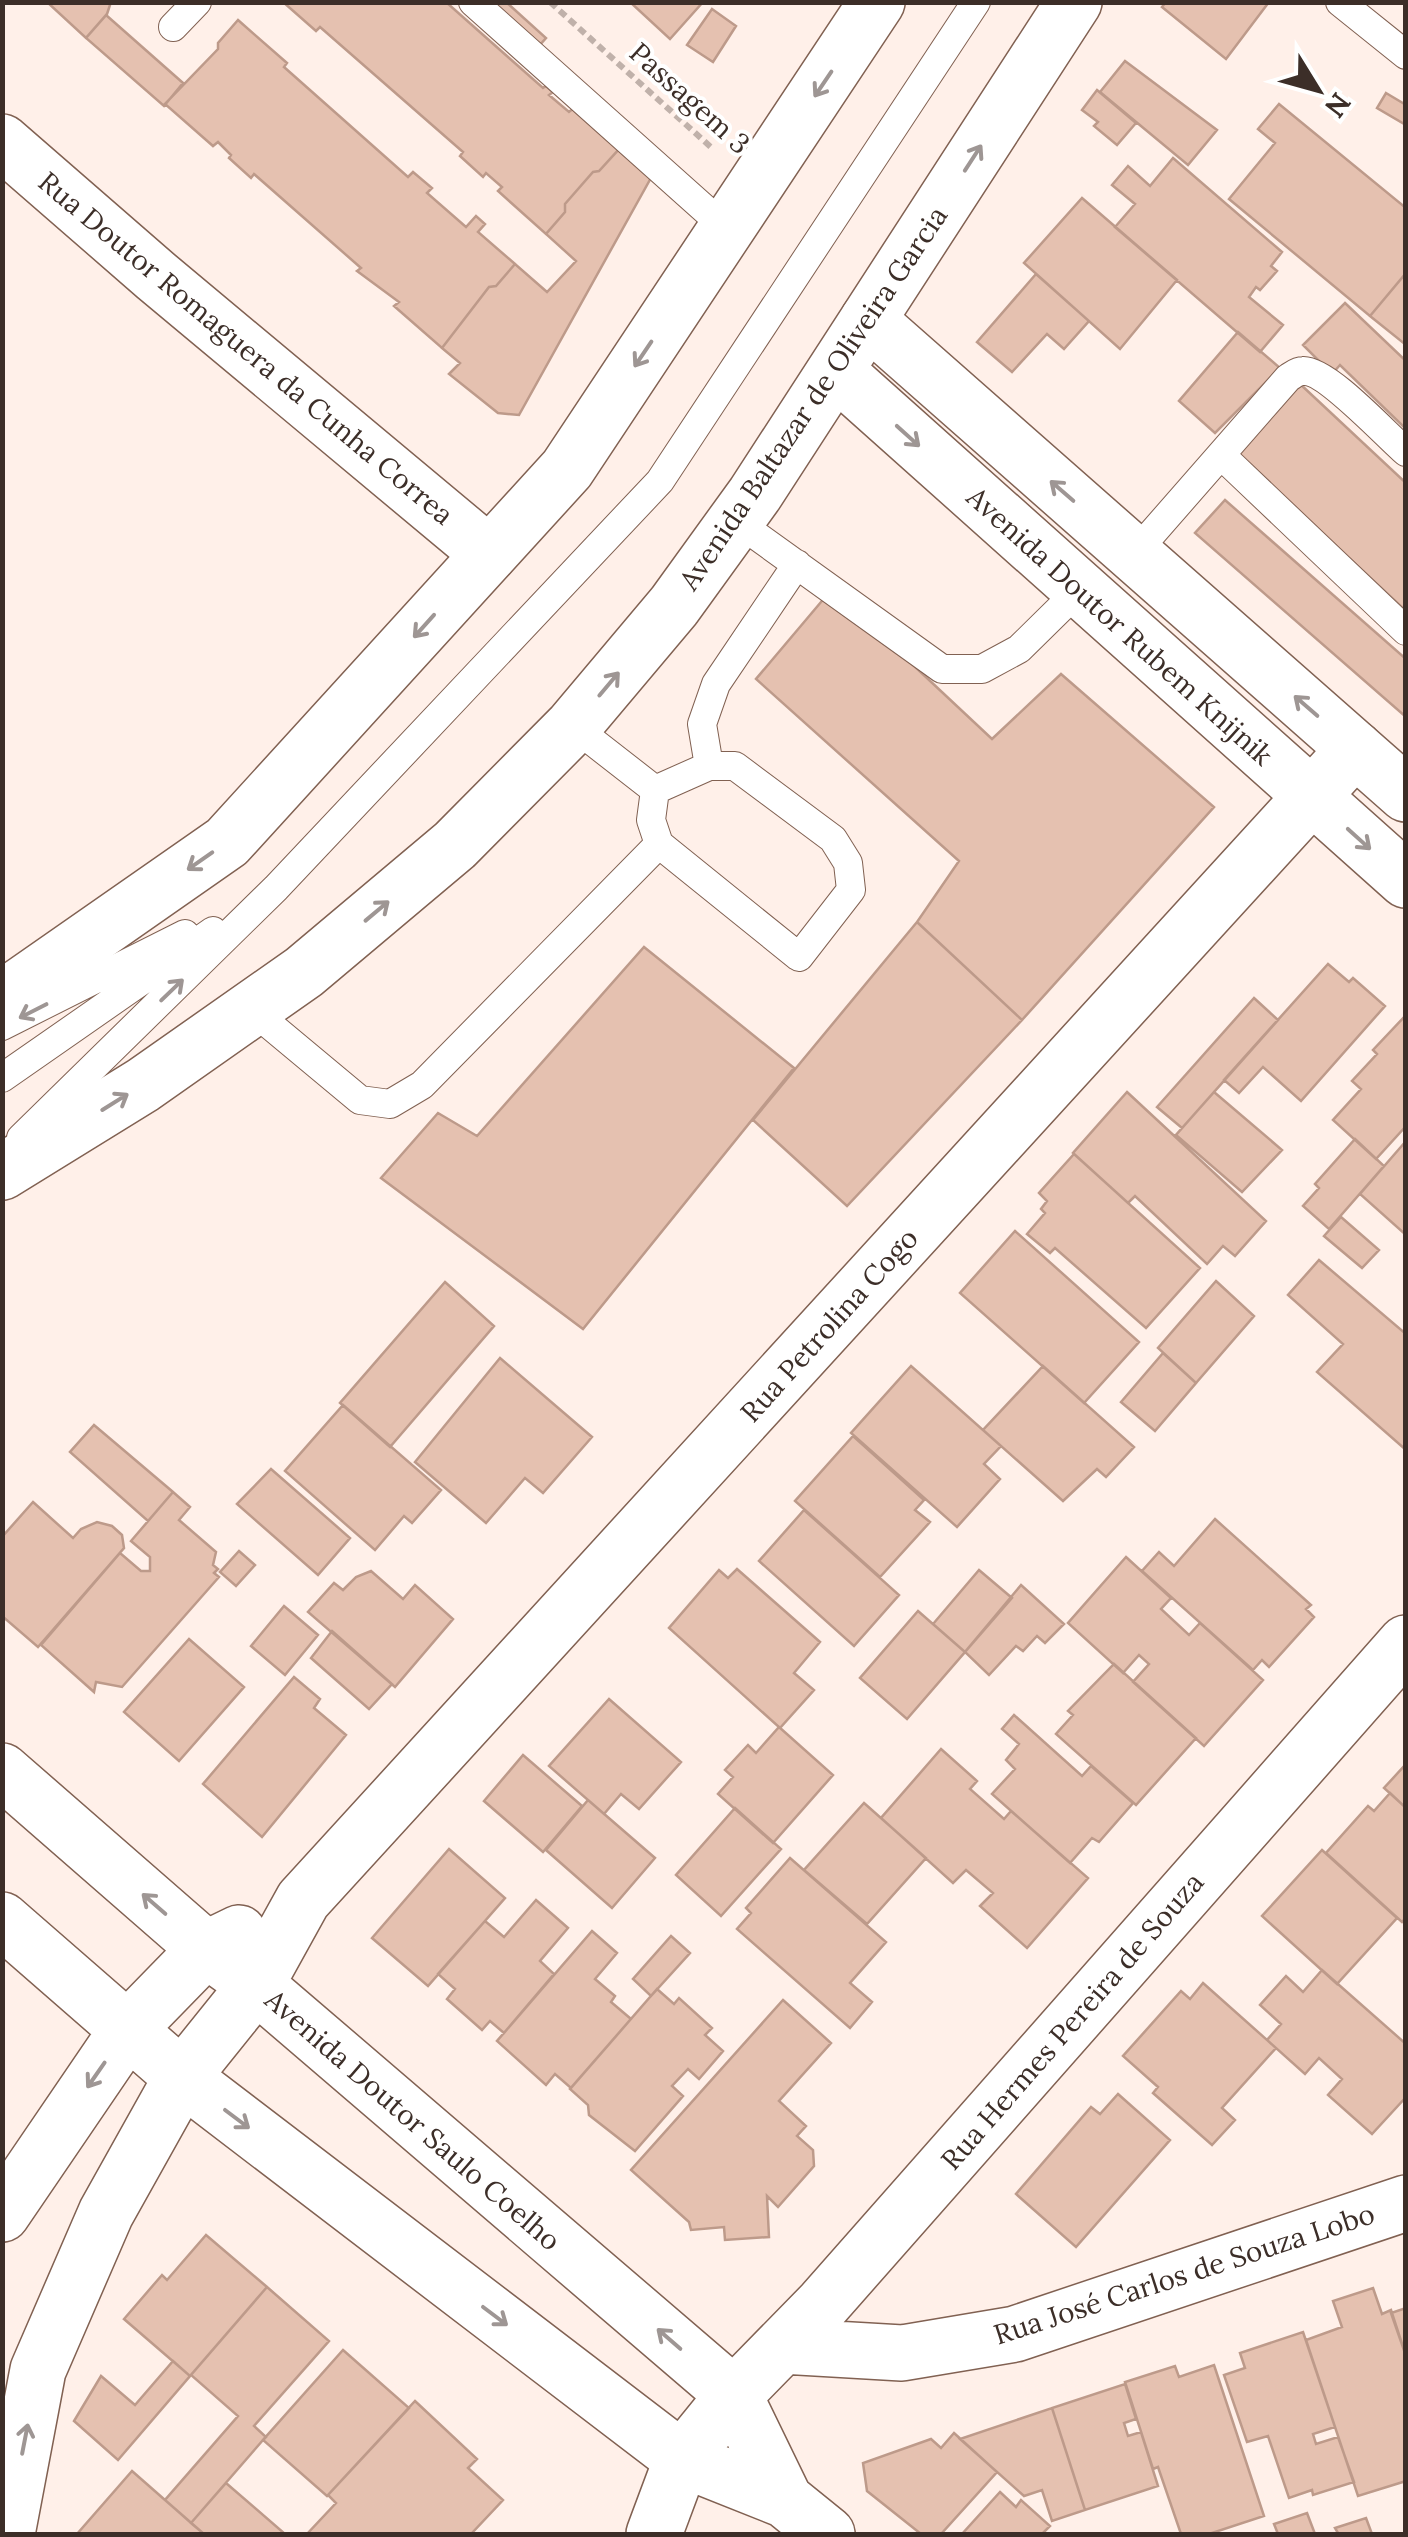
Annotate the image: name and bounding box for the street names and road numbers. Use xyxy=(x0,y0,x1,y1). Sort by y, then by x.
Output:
street label: Passagem 3 xyxy=(622,34,758,162)
street label: Rua Doutor Romaguera da Cunha Correa xyxy=(31,164,461,532)
street label: Avenida Baltazar de Oliveira Garcia xyxy=(670,199,955,598)
street label: Avenida Doutor Rubem Knijnik xyxy=(959,478,1281,773)
street label: Rua Petrolina Cogo xyxy=(732,1220,926,1430)
street label: Rua Hermes Pereira de Souza xyxy=(933,1865,1211,2177)
street label: Avenida Doutor Saulo Coelho xyxy=(257,1981,568,2258)
street label: Rua José Carlos de Souza Lobo xyxy=(989,2195,1379,2353)

